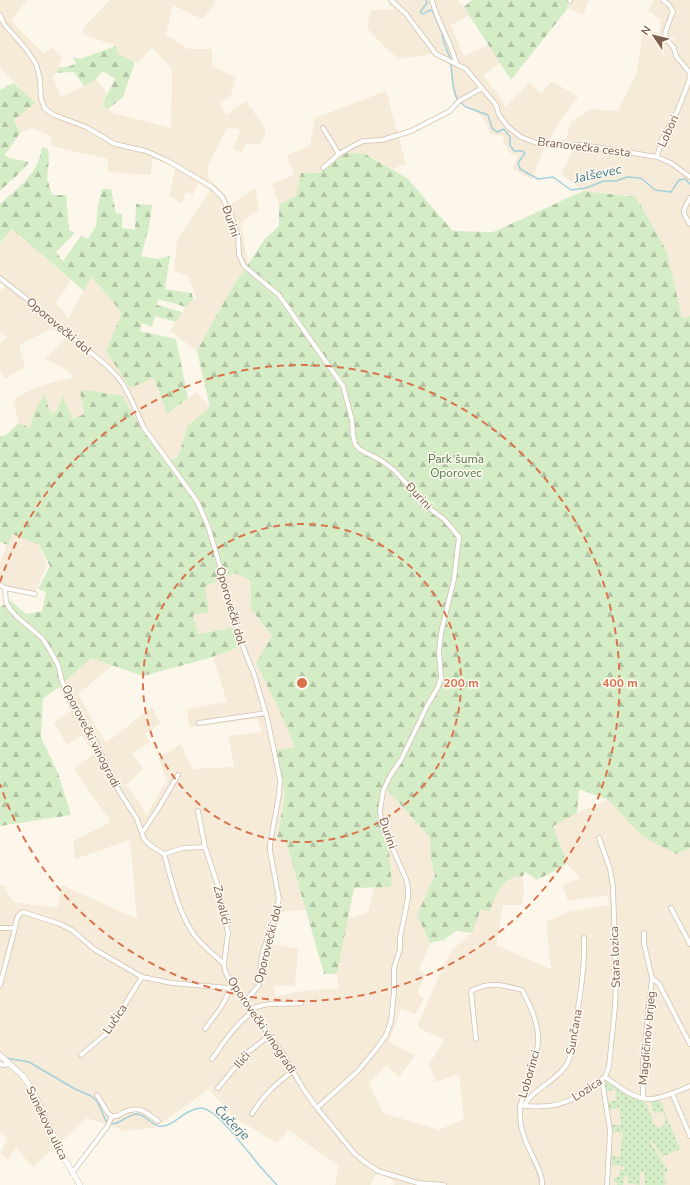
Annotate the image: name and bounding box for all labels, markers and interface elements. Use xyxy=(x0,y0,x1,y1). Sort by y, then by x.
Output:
north arrow xyxy=(634,16,674,56)
text: N xyxy=(638,23,655,38)
street label: Lobori xyxy=(654,112,682,150)
street label: Branovečka cesta xyxy=(537,133,631,161)
water label: Jalševec xyxy=(572,160,624,188)
street label: Đurini xyxy=(218,202,244,239)
street label: Oporovečki dol xyxy=(23,294,95,358)
park label: Park šuma Oporovec xyxy=(428,451,484,481)
street label: Đurini xyxy=(401,478,436,513)
street label: Oporovečki dol xyxy=(212,565,250,647)
text: 200 m xyxy=(443,675,479,691)
text: 400 m xyxy=(602,675,638,691)
centre of rings xyxy=(295,676,309,690)
street label: Oporovečki vinogradi xyxy=(58,682,124,790)
street label: Đurini xyxy=(375,814,401,851)
street label: Zavalići xyxy=(210,884,234,926)
street label: Oporovečki dol xyxy=(250,902,286,985)
street label: Stara lozica xyxy=(606,926,624,988)
street label: Oporovečki vinogradi xyxy=(224,974,300,1076)
street label: Magdičinov brijeg xyxy=(635,990,659,1086)
street label: Lučica xyxy=(99,1001,131,1037)
street label: Sunčana xyxy=(562,1008,586,1056)
street label: Ilići xyxy=(230,1048,254,1072)
street label: Loborinci xyxy=(515,1048,543,1100)
street label: Lozica xyxy=(569,1073,605,1105)
street label: Sunekova ulica xyxy=(22,1083,72,1163)
water label: Čučerje xyxy=(210,1101,255,1145)

